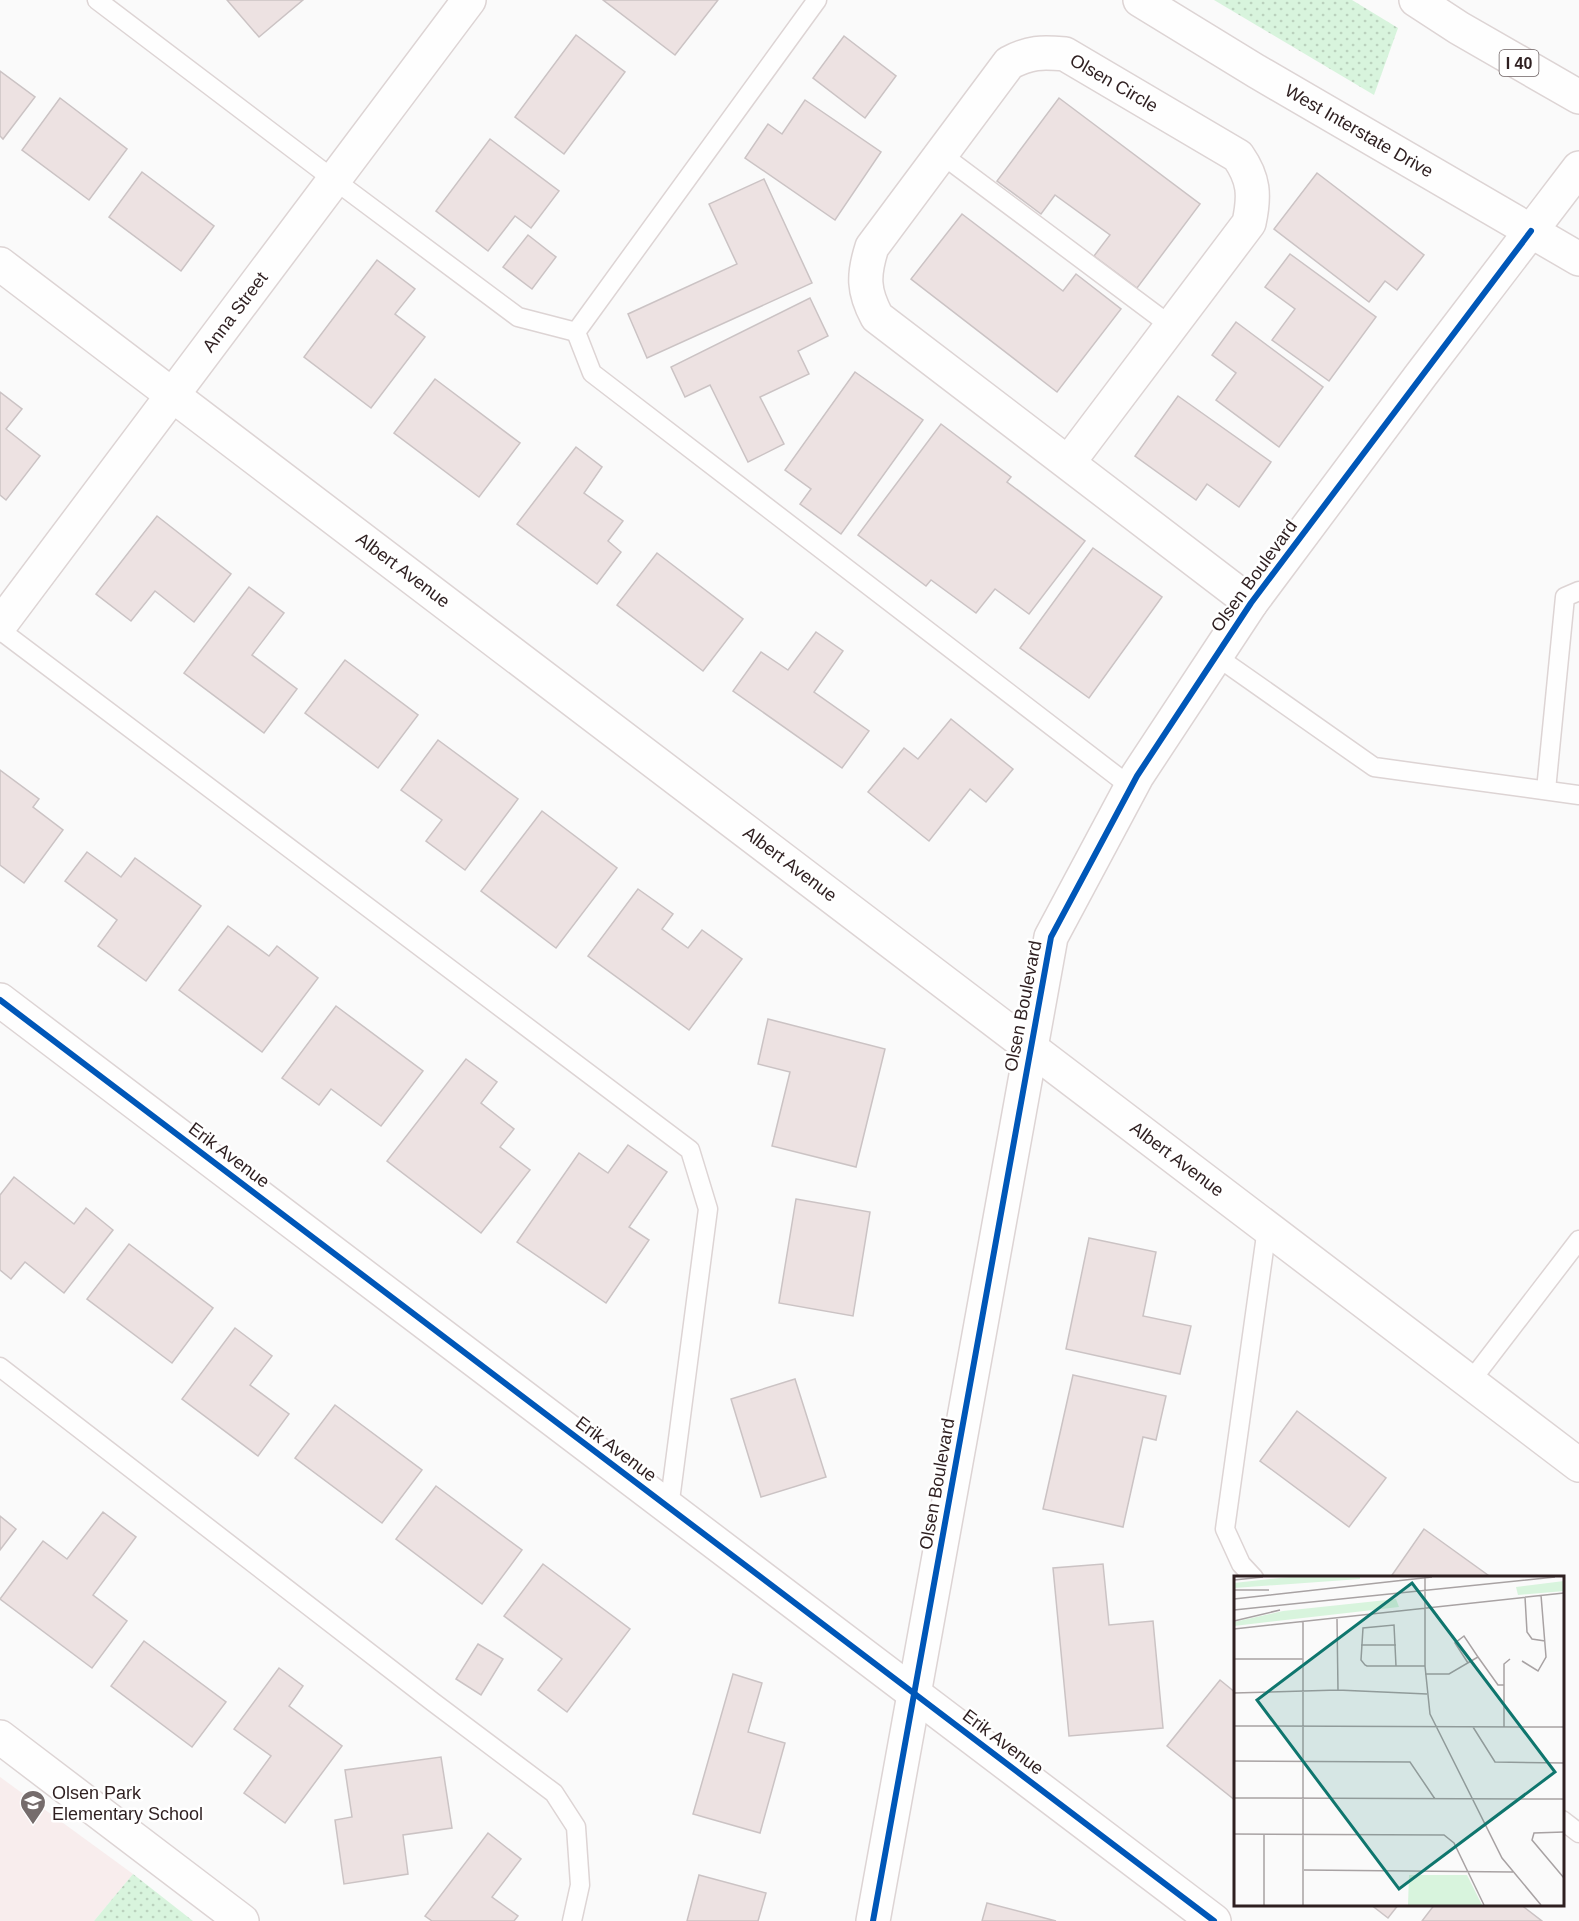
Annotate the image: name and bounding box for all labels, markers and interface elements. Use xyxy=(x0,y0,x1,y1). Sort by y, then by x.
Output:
street label: Olsen Circle xyxy=(1067,50,1161,116)
road number: I 40 xyxy=(1500,50,1538,76)
street label: West Interstate Drive xyxy=(1281,80,1437,182)
street label: Anna Street xyxy=(198,268,272,356)
street label: Olsen Boulevard xyxy=(1207,516,1301,636)
street label: Albert Avenue xyxy=(352,528,454,612)
street label: Albert Avenue xyxy=(739,822,841,906)
street label: Olsen Boulevard xyxy=(1000,939,1046,1073)
street label: Albert Avenue xyxy=(1126,1117,1228,1201)
street label: Erik Avenue xyxy=(185,1118,273,1192)
street label: Erik Avenue xyxy=(572,1412,660,1486)
street label: Olsen Boulevard xyxy=(916,1417,958,1551)
inset map xyxy=(1234,1576,1564,1906)
street label: Erik Avenue xyxy=(959,1705,1047,1779)
place label: Olsen Park Elementary School xyxy=(52,1783,203,1824)
school or university icon: Olsen Park Elementary School xyxy=(18,1788,48,1826)

